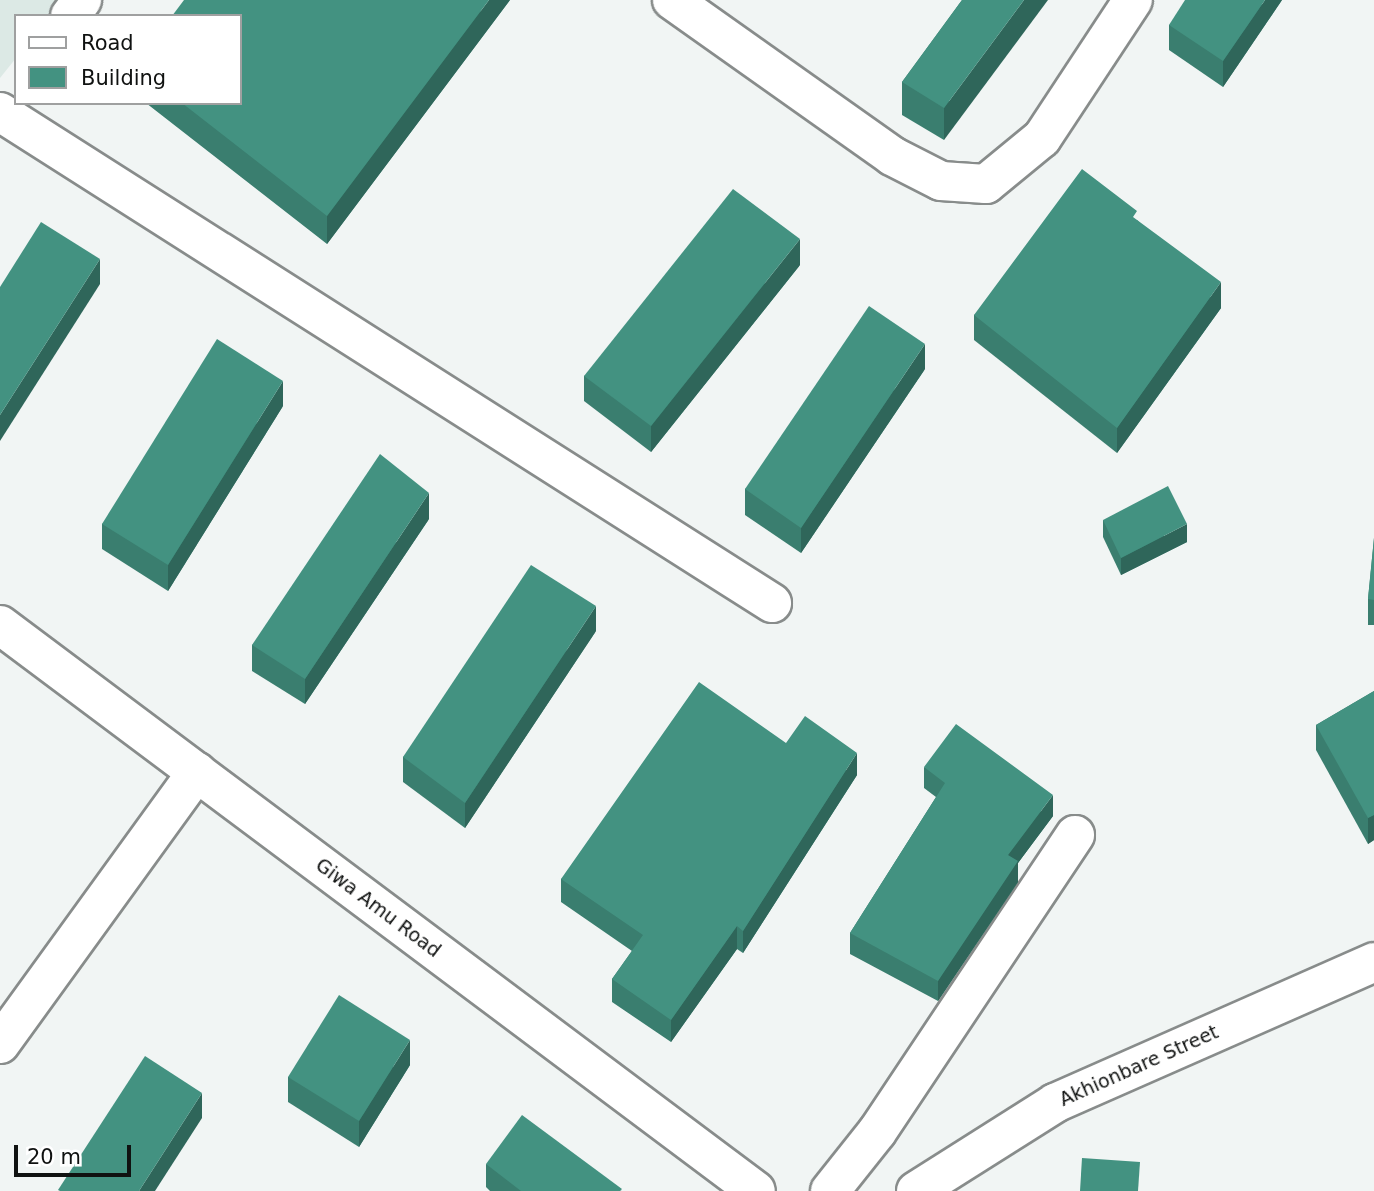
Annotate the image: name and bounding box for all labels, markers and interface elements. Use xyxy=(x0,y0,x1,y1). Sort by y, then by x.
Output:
legend xyxy=(14,14,242,105)
text: Road xyxy=(81,31,134,55)
text: Building xyxy=(81,66,166,90)
street label: Giwa Amu Road xyxy=(311,854,445,962)
street label: Akhionbare Street xyxy=(1056,1021,1222,1111)
scale bar xyxy=(18,1132,135,1176)
text: 20 m xyxy=(27,1145,81,1169)

